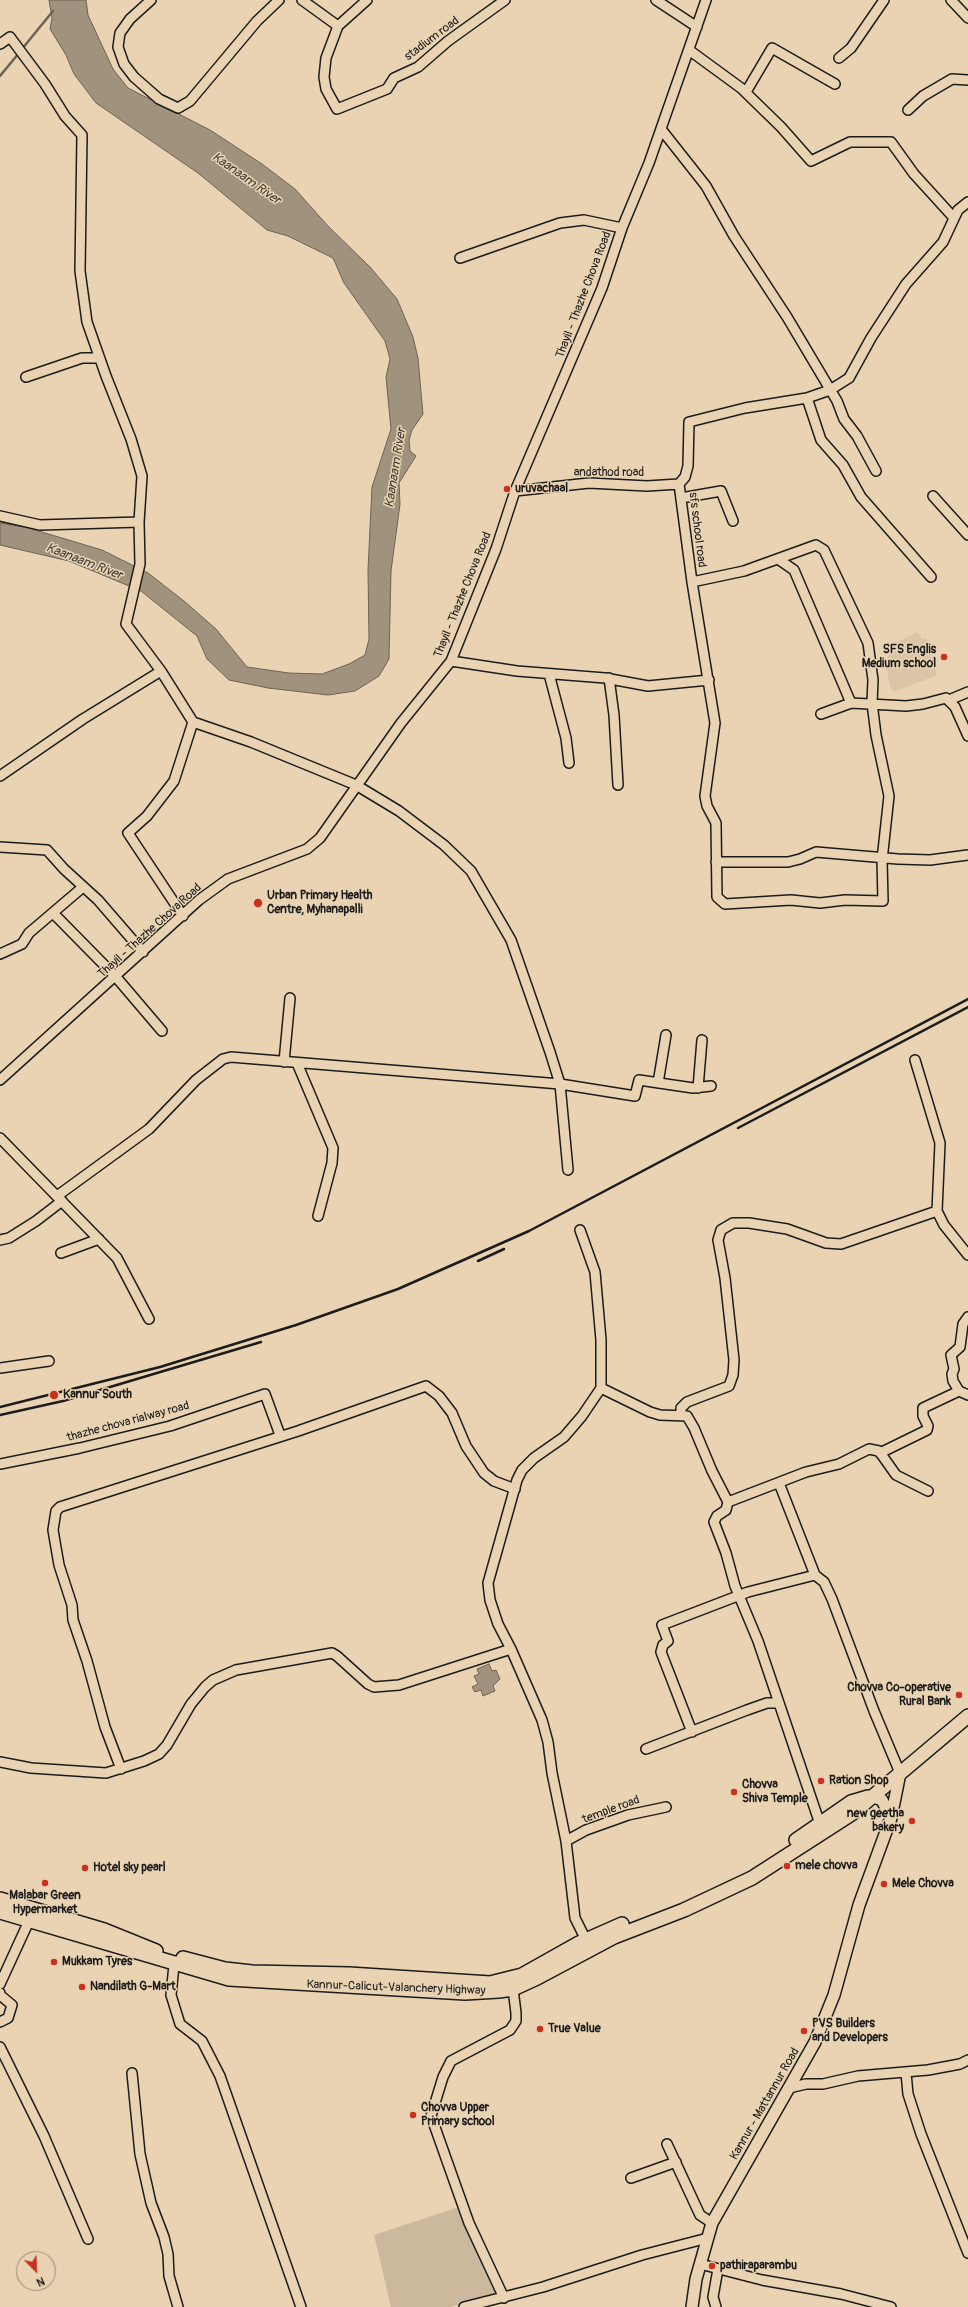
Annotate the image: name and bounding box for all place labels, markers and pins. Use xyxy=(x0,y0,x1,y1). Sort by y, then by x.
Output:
place label: uruvachaal xyxy=(515,482,568,496)
marker: uruvachaal xyxy=(502,484,512,494)
place label: SFS Englis Medium school xyxy=(862,643,936,671)
marker: SFS Englis Medium school xyxy=(939,652,949,662)
place label: Urban Primary Health Centre, Myhanapalli xyxy=(267,889,372,917)
marker: Urban Primary Health Centre, Myhanapalli xyxy=(252,897,264,909)
place label: Kannur South xyxy=(63,1388,132,1402)
marker: Kannur South xyxy=(48,1389,60,1401)
place label: Chovva Co-operative Rural Bank xyxy=(847,1681,951,1709)
marker: Chovva Co-operative Rural Bank xyxy=(954,1690,964,1700)
place label: Ration Shop xyxy=(829,1774,889,1788)
marker: Ration Shop xyxy=(816,1776,826,1786)
place label: Chovva Shiva Temple xyxy=(742,1778,808,1806)
marker: Chovva Shiva Temple xyxy=(729,1787,739,1797)
place label: new geetha bakery xyxy=(847,1807,904,1835)
marker: new geetha bakery xyxy=(907,1816,917,1826)
place label: mele chovva xyxy=(795,1859,857,1873)
place label: Hotel sky pearl xyxy=(93,1861,166,1875)
marker: mele chovva xyxy=(782,1861,792,1871)
marker: Hotel sky pearl xyxy=(80,1863,90,1873)
place label: Mele Chovva xyxy=(892,1877,954,1891)
marker: Malabar Green Hypermarket xyxy=(40,1878,50,1888)
marker: Mele Chovva xyxy=(879,1879,889,1889)
place label: Malabar Green Hypermarket xyxy=(9,1889,81,1917)
place label: Mukkam Tyres xyxy=(62,1955,132,1969)
marker: Mukkam Tyres xyxy=(49,1957,59,1967)
place label: Nandilath G-Mart xyxy=(90,1980,176,1994)
marker: Nandilath G-Mart xyxy=(77,1982,87,1992)
place label: PVS Builders and Developers xyxy=(812,2017,888,2045)
place label: True Value xyxy=(548,2022,601,2036)
marker: True Value xyxy=(535,2024,545,2034)
marker: PVS Builders and Developers xyxy=(799,2026,809,2036)
place label: Chovva Upper Primary school xyxy=(421,2101,495,2129)
marker: Chovva Upper Primary school xyxy=(408,2110,418,2120)
place label: pathiraparambu xyxy=(720,2259,797,2273)
marker: pathiraparambu xyxy=(707,2261,717,2271)

